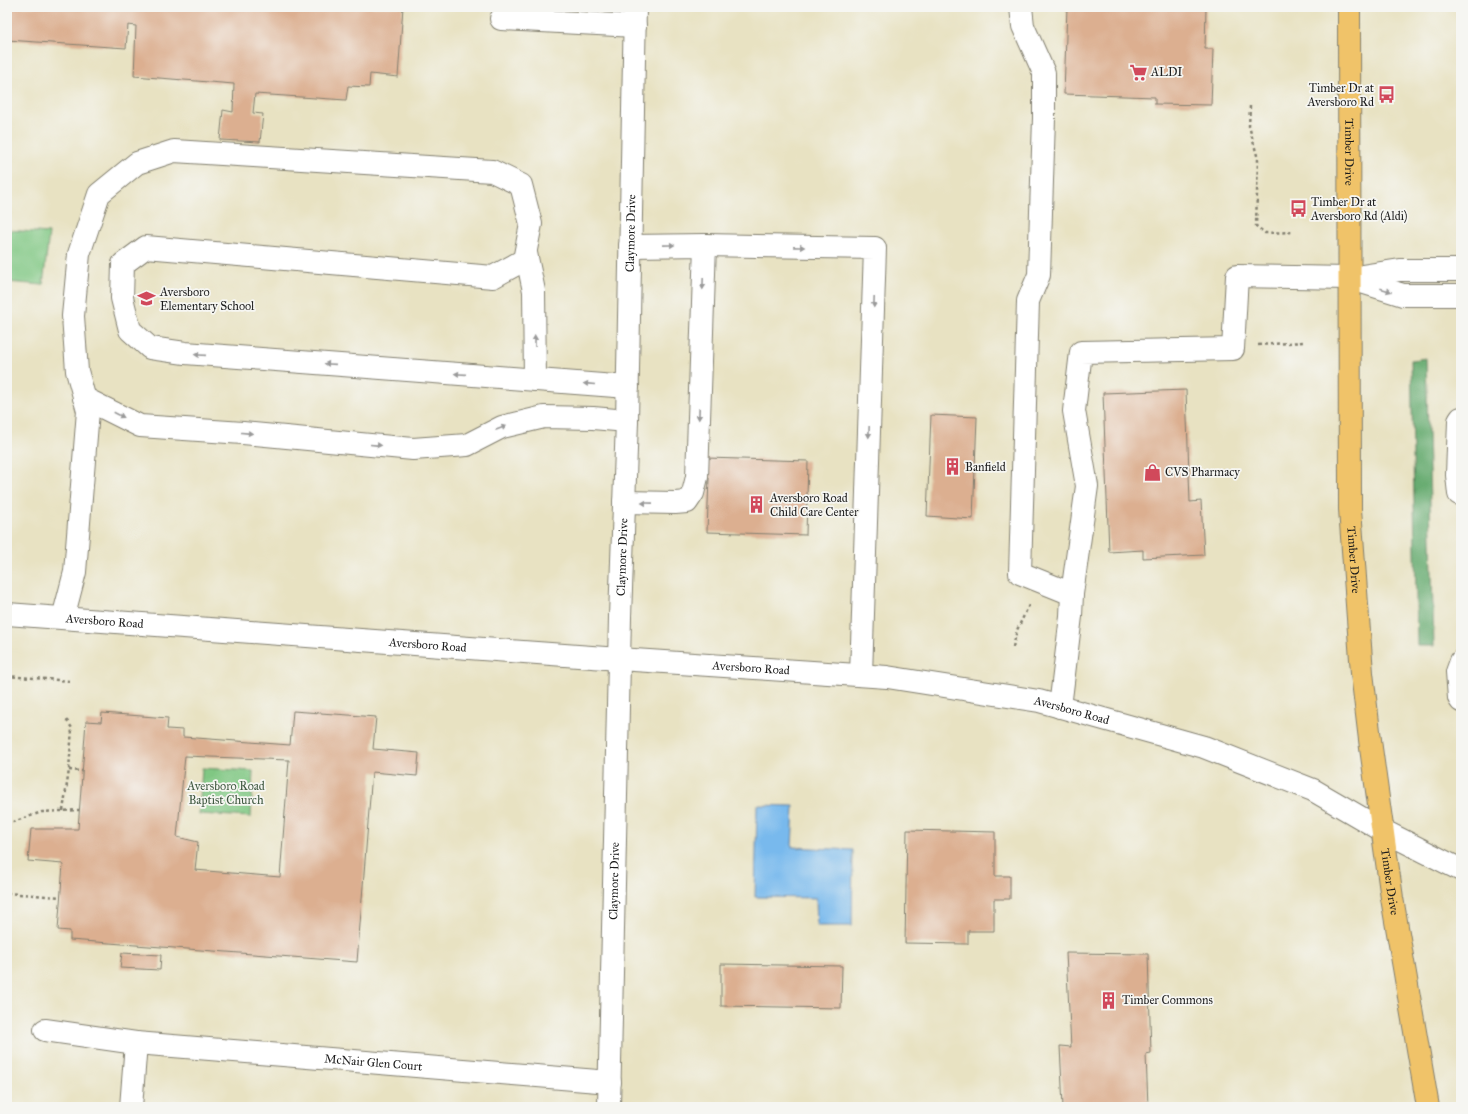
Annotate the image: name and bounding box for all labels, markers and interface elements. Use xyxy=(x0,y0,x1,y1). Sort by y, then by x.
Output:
supermarket icon: ALDI xyxy=(1128,62,1148,82)
place label: ALDI xyxy=(1150,65,1182,79)
place label: Timber Dr at Aversboro Rd xyxy=(1306,81,1375,109)
bus stop icon: Timber Dr at Aversboro Rd xyxy=(1377,85,1397,105)
street label: Timber Drive xyxy=(1342,118,1356,186)
street label: Claymore Drive xyxy=(623,194,638,272)
place label: Timber Dr at Aversboro Rd (Aldi) xyxy=(1310,195,1407,223)
bus stop icon: Timber Dr at Aversboro Rd (Aldi) xyxy=(1288,199,1308,219)
one-way arrow xyxy=(663,242,676,248)
one-way arrow xyxy=(793,244,806,250)
one-way arrow xyxy=(700,278,707,290)
place label: Aversboro Elementary School xyxy=(159,285,255,313)
one-way arrow xyxy=(1381,287,1393,293)
school or university icon: Aversboro Elementary School xyxy=(137,289,157,309)
one-way arrow xyxy=(870,296,877,308)
one-way arrow xyxy=(532,334,538,347)
one-way arrow xyxy=(194,351,206,358)
one-way arrow xyxy=(324,361,336,368)
one-way arrow xyxy=(454,370,466,377)
one-way arrow xyxy=(583,381,595,388)
one-way arrow xyxy=(696,408,702,421)
one-way arrow xyxy=(114,412,125,418)
one-way arrow xyxy=(496,425,508,431)
one-way arrow xyxy=(866,425,873,438)
one-way arrow xyxy=(241,430,253,437)
one-way arrow xyxy=(370,442,382,449)
building icon: Banfield xyxy=(942,457,962,477)
place label: Banfield xyxy=(965,460,1006,474)
shop icon: CVS Pharmacy xyxy=(1142,462,1162,482)
place label: CVS Pharmacy xyxy=(1165,465,1240,479)
place label: Aversboro Road Child Care Center xyxy=(769,491,859,519)
building icon: Aversboro Road Child Care Center xyxy=(747,495,767,515)
one-way arrow xyxy=(641,499,653,506)
street label: Claymore Drive xyxy=(614,518,631,596)
street label: Timber Drive xyxy=(1344,526,1363,594)
street label: Aversboro Road xyxy=(64,611,144,631)
street label: Aversboro Road xyxy=(388,635,467,655)
street label: Aversboro Road xyxy=(711,658,790,677)
street label: Aversboro Road xyxy=(1032,693,1111,727)
park label: Aversboro Road Baptist Church xyxy=(186,779,265,807)
street label: Claymore Drive xyxy=(606,842,622,920)
street label: Timber Drive xyxy=(1378,847,1402,916)
building icon: Timber Commons xyxy=(1099,990,1119,1010)
place label: Timber Commons xyxy=(1122,993,1213,1007)
street label: McNair Glen Court xyxy=(324,1052,424,1074)

